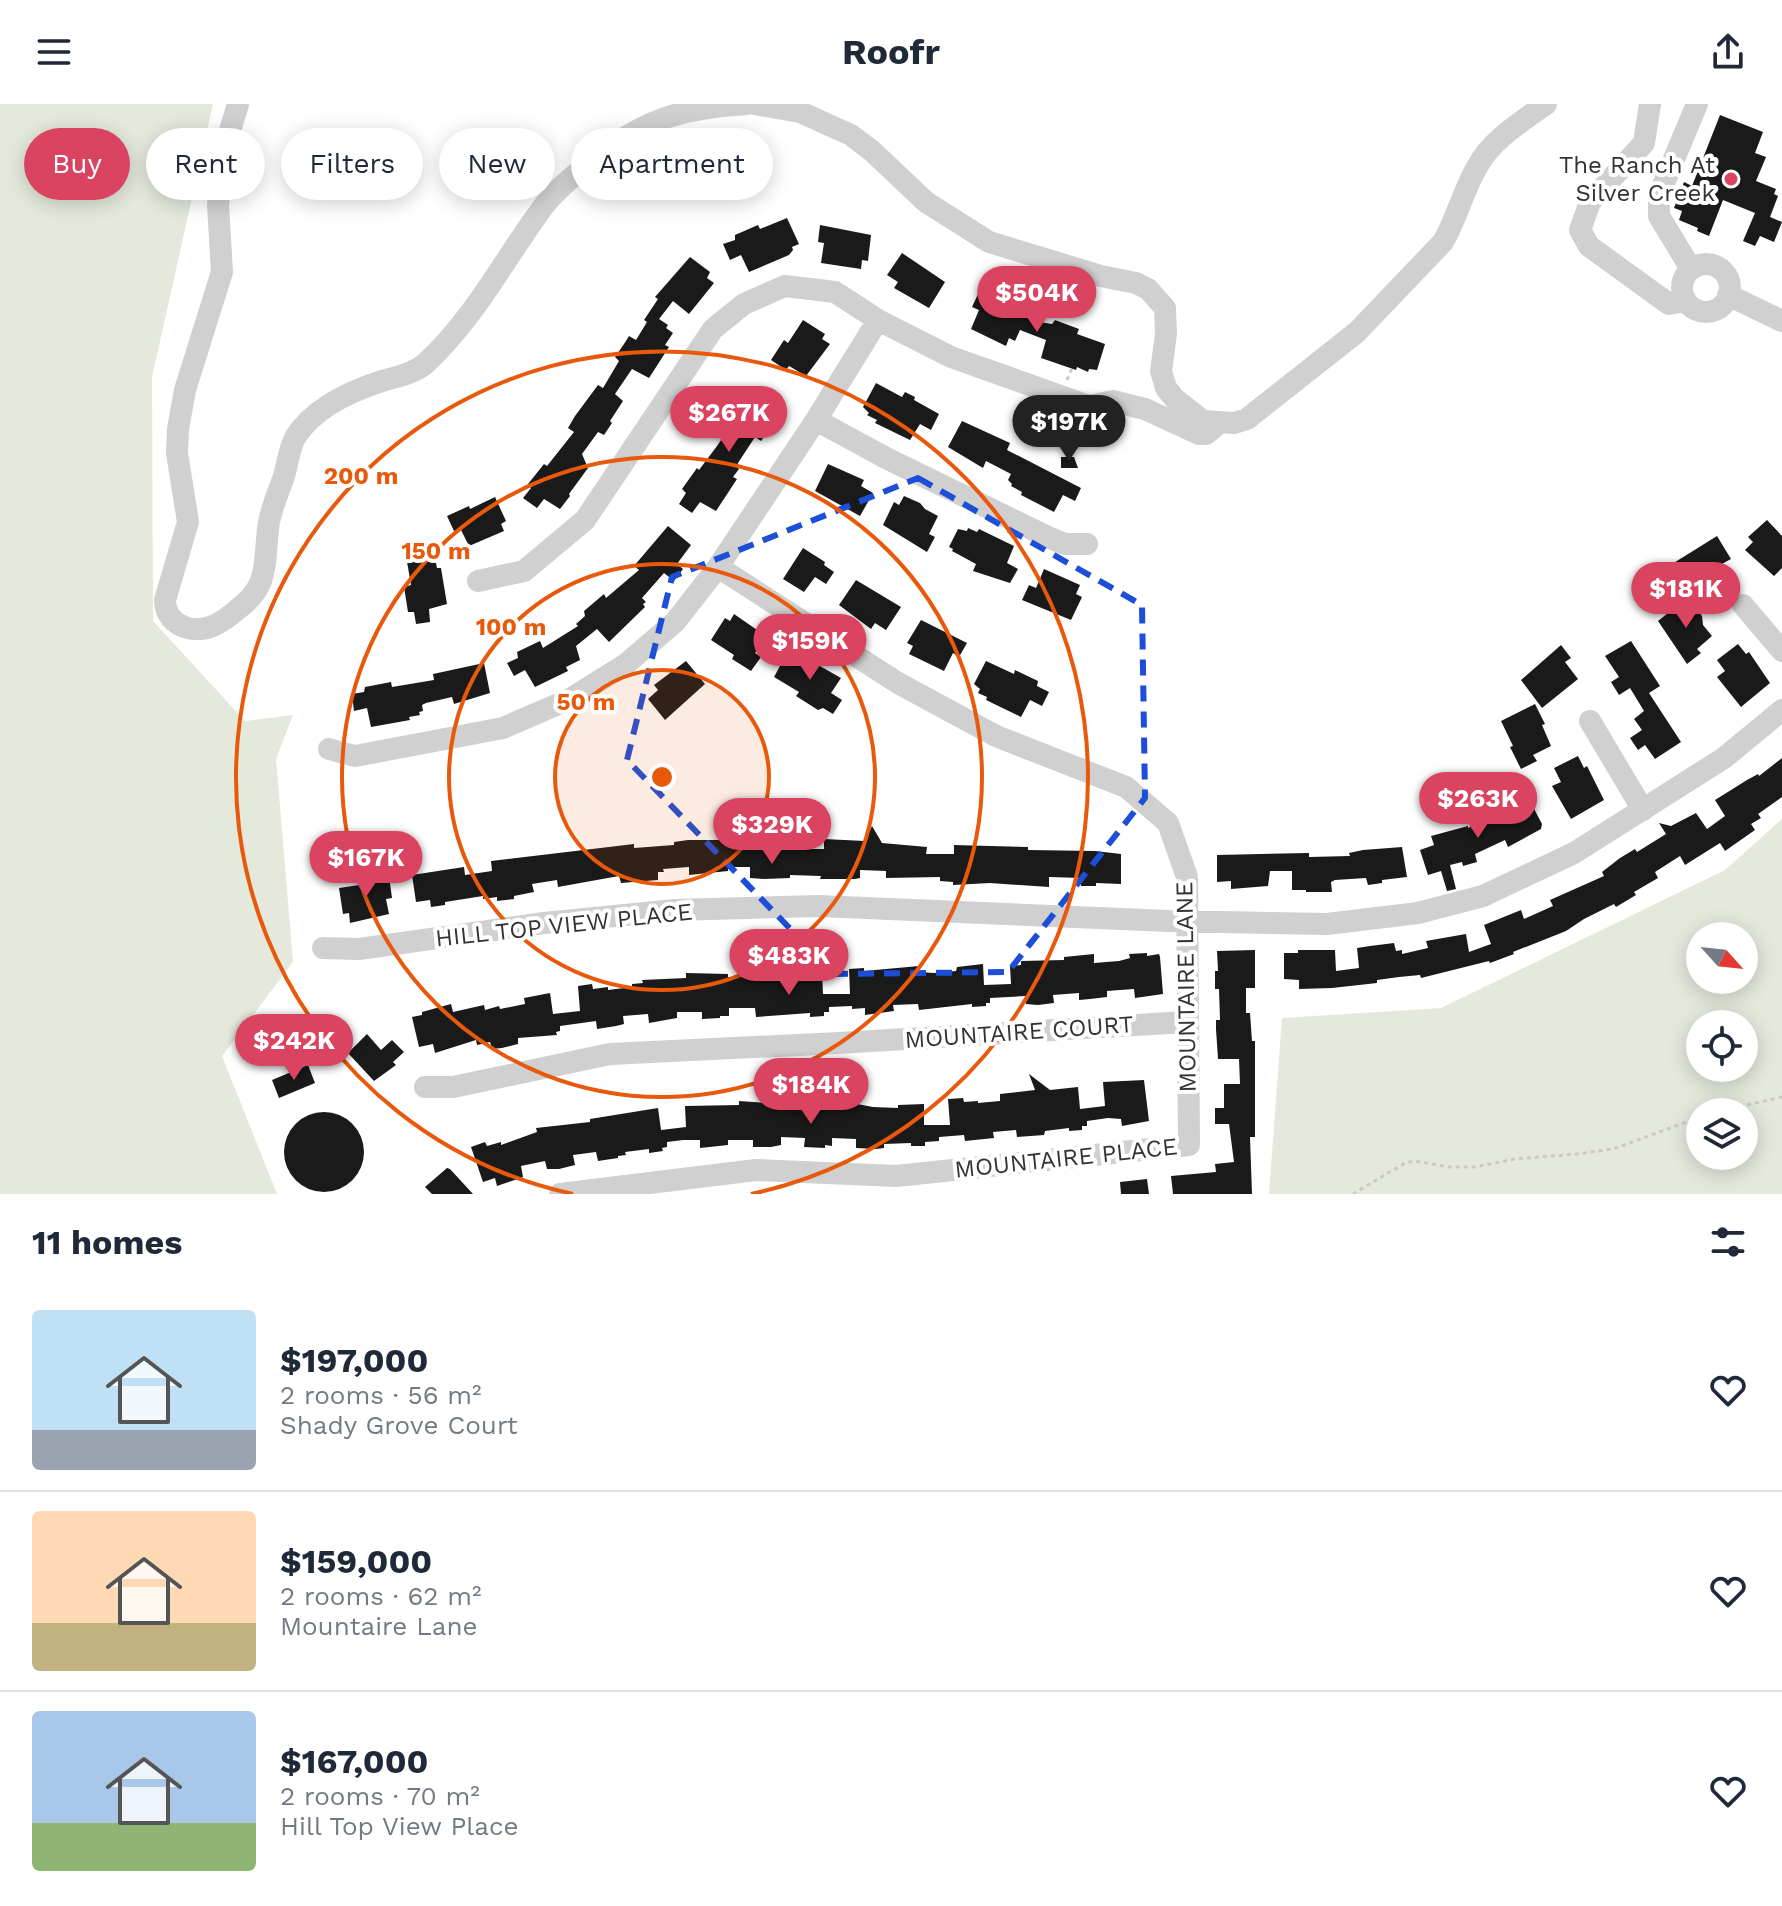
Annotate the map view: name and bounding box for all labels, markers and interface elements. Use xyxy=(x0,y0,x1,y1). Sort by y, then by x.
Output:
icon: menu xyxy=(32,30,76,74)
icon: share xyxy=(1706,30,1750,74)
text: Roofr xyxy=(842,31,940,73)
chip: Buy xyxy=(24,128,130,200)
chip: Rent xyxy=(146,128,265,200)
chip: Filters xyxy=(281,128,423,200)
chip: New xyxy=(439,128,555,200)
chip: Apartment xyxy=(571,128,773,200)
place label: The Ranch At Silver Creek xyxy=(1559,151,1715,207)
marker: The Ranch At Silver Creek xyxy=(1722,170,1740,188)
pin: $504K xyxy=(981,266,1093,334)
text: $504K xyxy=(995,277,1079,307)
pin: $267K xyxy=(673,386,785,454)
pin: $197K xyxy=(1013,395,1125,463)
text: $267K xyxy=(688,397,770,427)
text: $197K xyxy=(1030,406,1108,436)
text: 200 m xyxy=(324,462,398,490)
text: 150 m xyxy=(401,537,471,565)
pin: $181K xyxy=(1630,562,1742,630)
text: $181K xyxy=(1649,573,1723,603)
text: 100 m xyxy=(476,613,546,641)
pin: $159K xyxy=(754,614,866,682)
text: $159K xyxy=(771,625,849,655)
text: 50 m xyxy=(557,688,615,716)
centre of rings xyxy=(648,763,676,791)
pin: $263K xyxy=(1422,772,1534,840)
text: $263K xyxy=(1437,783,1519,813)
pin: $329K xyxy=(716,798,828,866)
text: $329K xyxy=(731,809,813,839)
pin: $167K xyxy=(310,831,422,899)
text: $167K xyxy=(327,842,405,872)
street label: MOUNTAIRE LANE xyxy=(1170,881,1202,1093)
street label: HILL TOP VIEW PLACE xyxy=(434,898,694,952)
north arrow xyxy=(1686,922,1758,994)
map controls xyxy=(1686,922,1758,1170)
pin: $483K xyxy=(733,929,845,997)
text: $483K xyxy=(748,940,831,970)
street label: MOUNTAIRE COURT xyxy=(904,1010,1134,1054)
button: locate xyxy=(1686,1010,1758,1082)
pin: $242K xyxy=(238,1014,350,1082)
text: $242K xyxy=(253,1025,335,1055)
pin: $184K xyxy=(755,1058,867,1126)
text: $184K xyxy=(772,1069,851,1099)
button: layers xyxy=(1686,1098,1758,1170)
street label: MOUNTAIRE PLACE xyxy=(953,1132,1179,1184)
icon: filters xyxy=(1706,1220,1750,1264)
text: 11 homes xyxy=(32,1222,182,1262)
text: $197,000 xyxy=(280,1340,428,1380)
icon: home xyxy=(96,1342,192,1438)
icon: heart xyxy=(1706,1368,1750,1412)
text: 2 rooms · 56 m² xyxy=(280,1380,482,1410)
text: Shady Grove Court xyxy=(280,1410,518,1440)
text: $159,000 xyxy=(280,1541,432,1581)
icon: home xyxy=(96,1543,192,1639)
icon: heart xyxy=(1706,1569,1750,1613)
text: 2 rooms · 62 m² xyxy=(280,1581,482,1611)
text: Mountaire Lane xyxy=(280,1611,478,1641)
text: $167,000 xyxy=(280,1741,428,1781)
icon: home xyxy=(96,1743,192,1839)
icon: heart xyxy=(1706,1769,1750,1813)
text: 2 rooms · 70 m² xyxy=(280,1781,480,1811)
text: Hill Top View Place xyxy=(280,1811,518,1841)

